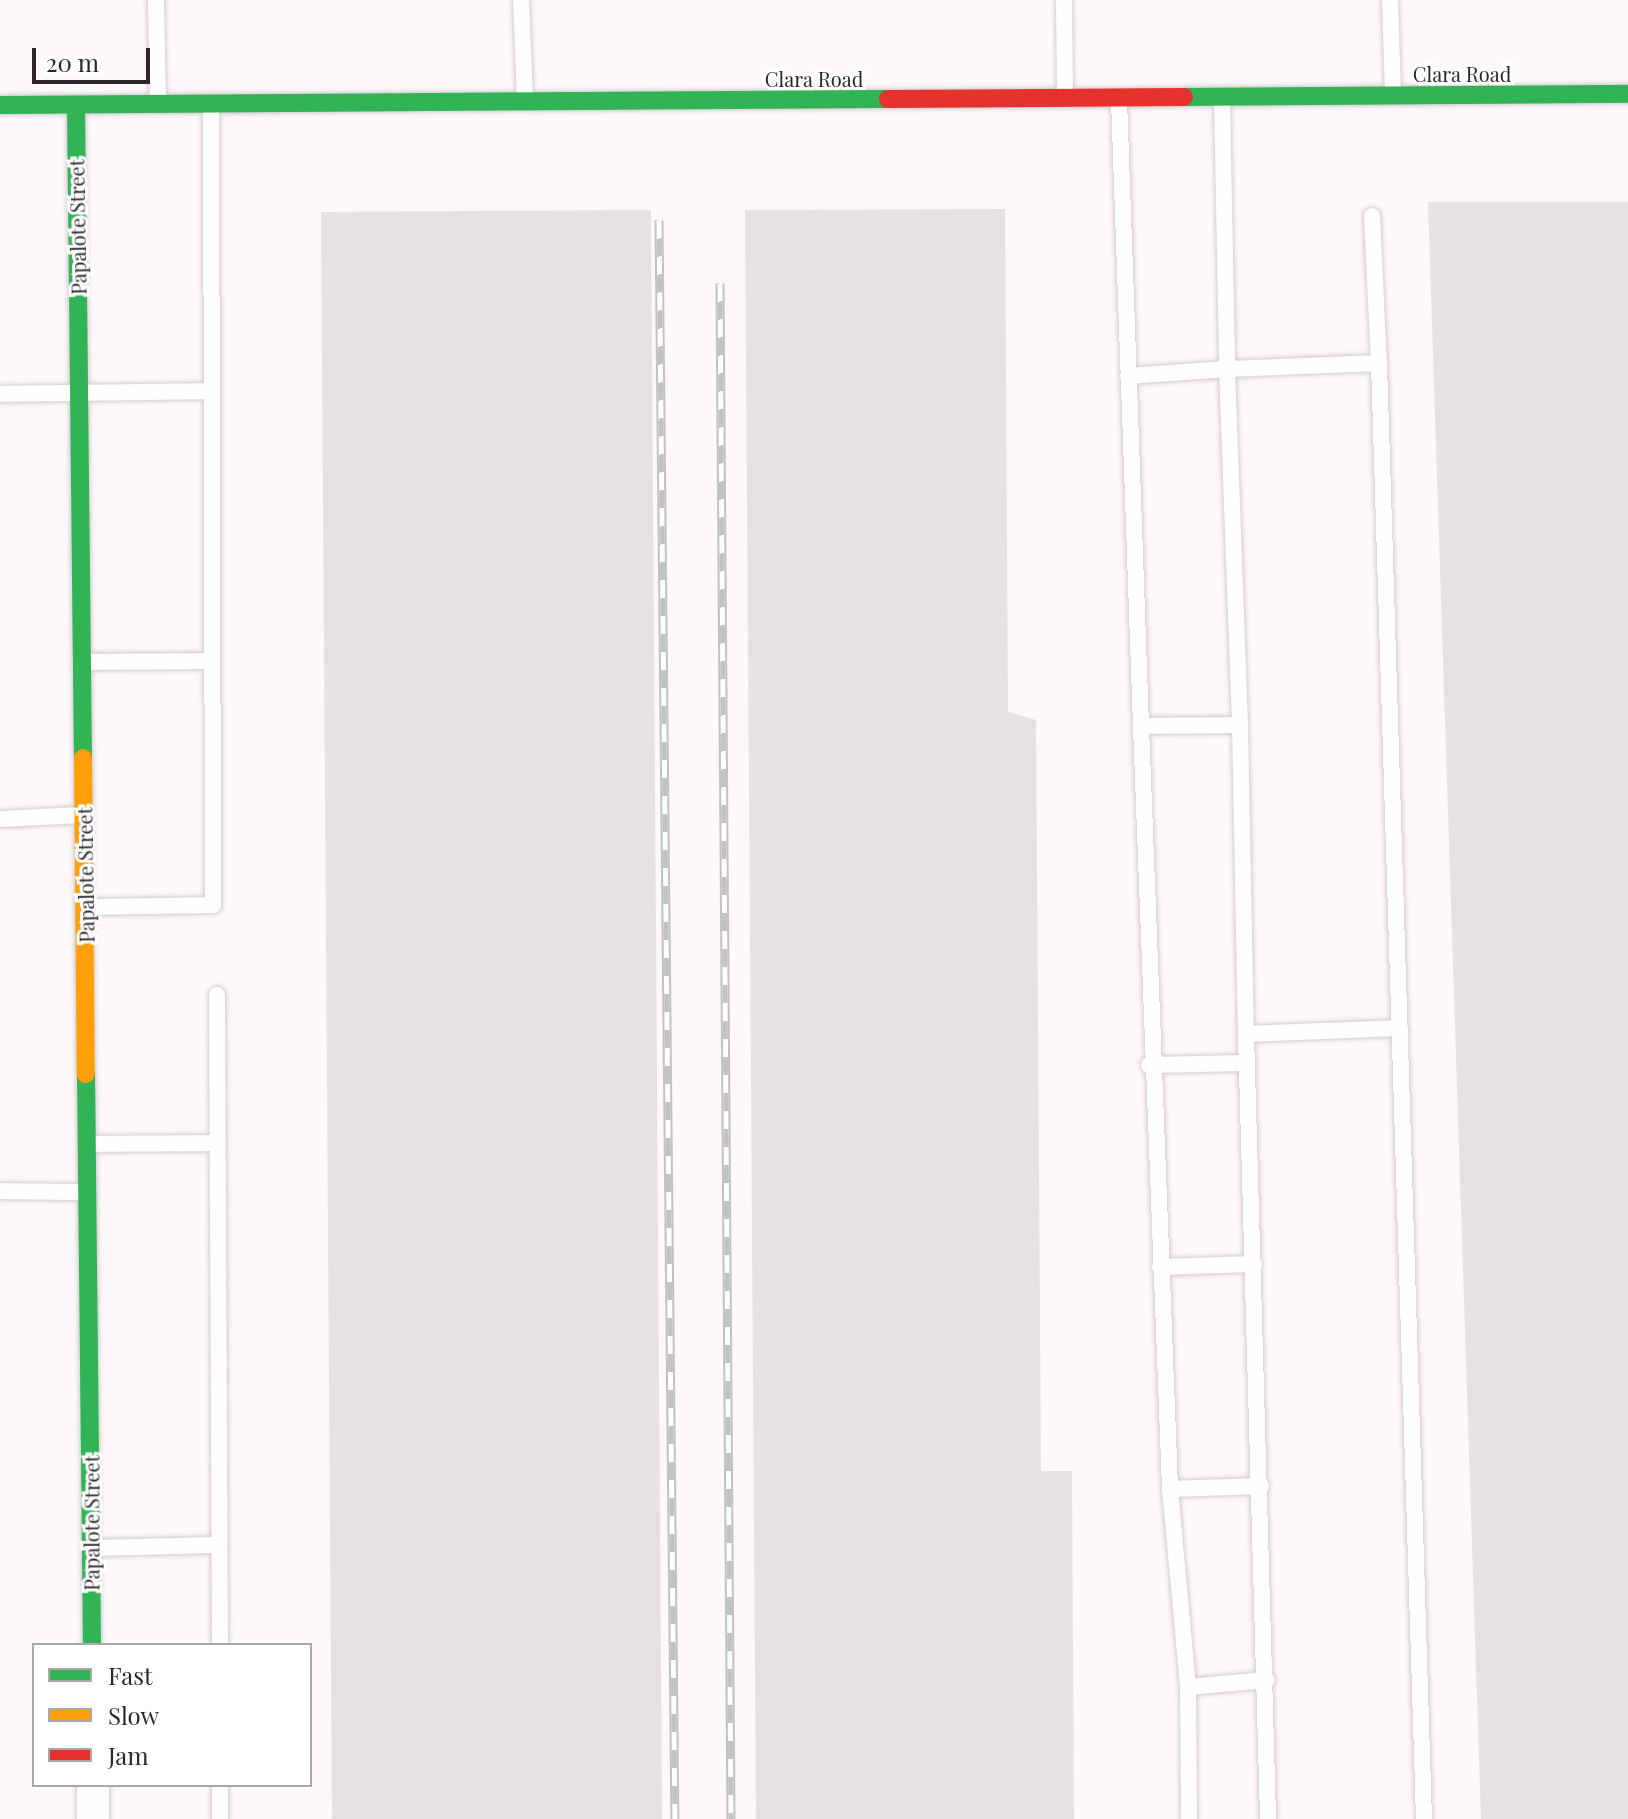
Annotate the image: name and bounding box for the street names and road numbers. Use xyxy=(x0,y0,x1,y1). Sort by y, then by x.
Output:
street label: Clara Road xyxy=(1413,61,1511,85)
street label: Clara Road xyxy=(765,66,863,90)
street label: Papalote Street xyxy=(64,159,90,295)
street label: Papalote Street xyxy=(72,807,98,943)
street label: Papalote Street xyxy=(79,1455,103,1591)

